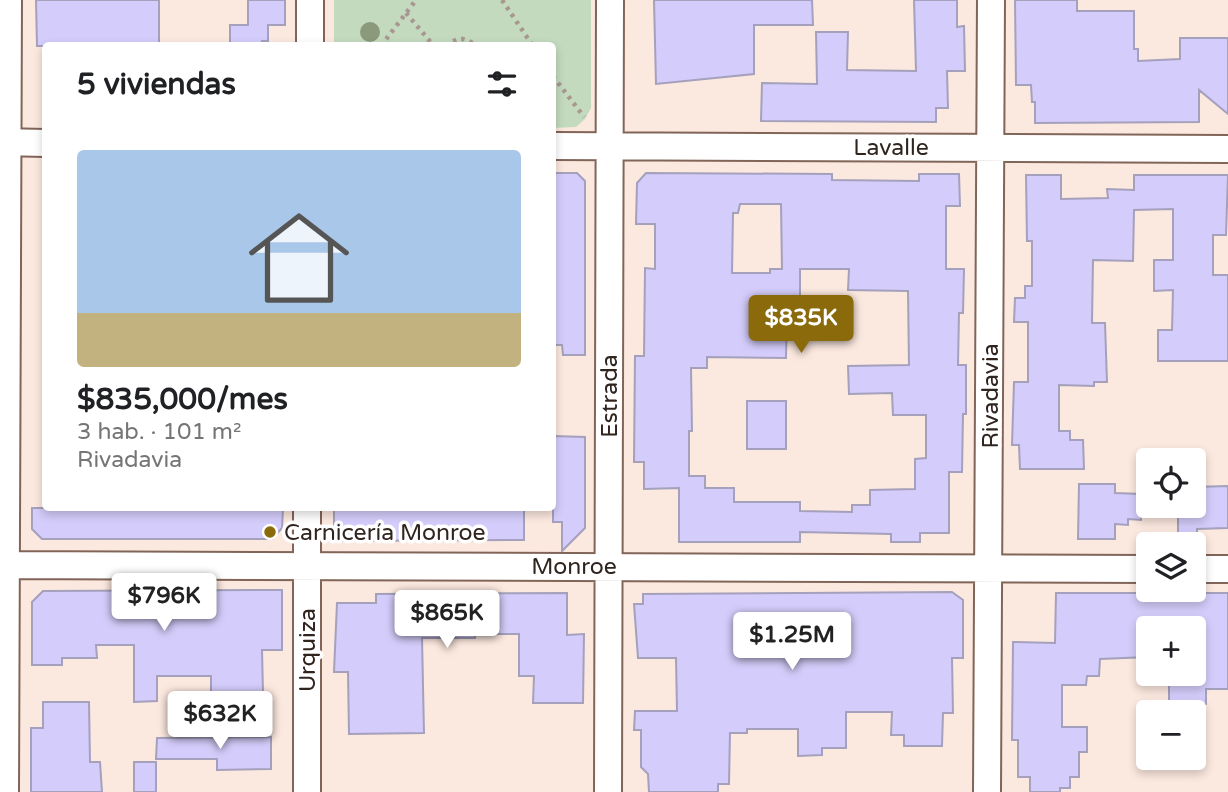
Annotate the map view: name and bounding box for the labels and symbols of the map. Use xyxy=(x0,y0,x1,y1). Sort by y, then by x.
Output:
street label: Lavalle xyxy=(853,134,929,162)
pin: $835K xyxy=(752,296,850,355)
street label: Rivadavia xyxy=(977,343,1005,449)
street label: Estrada xyxy=(596,354,624,438)
place label: Carnicería Monroe xyxy=(284,519,485,547)
marker: Carnicería Monroe xyxy=(262,524,278,540)
street label: Monroe xyxy=(531,553,617,581)
pin: $796K xyxy=(115,574,213,633)
pin: $865K xyxy=(398,590,496,650)
street label: Urquiza xyxy=(294,608,322,692)
pin: $1.25M xyxy=(735,612,849,672)
pin: $632K xyxy=(171,692,269,751)

